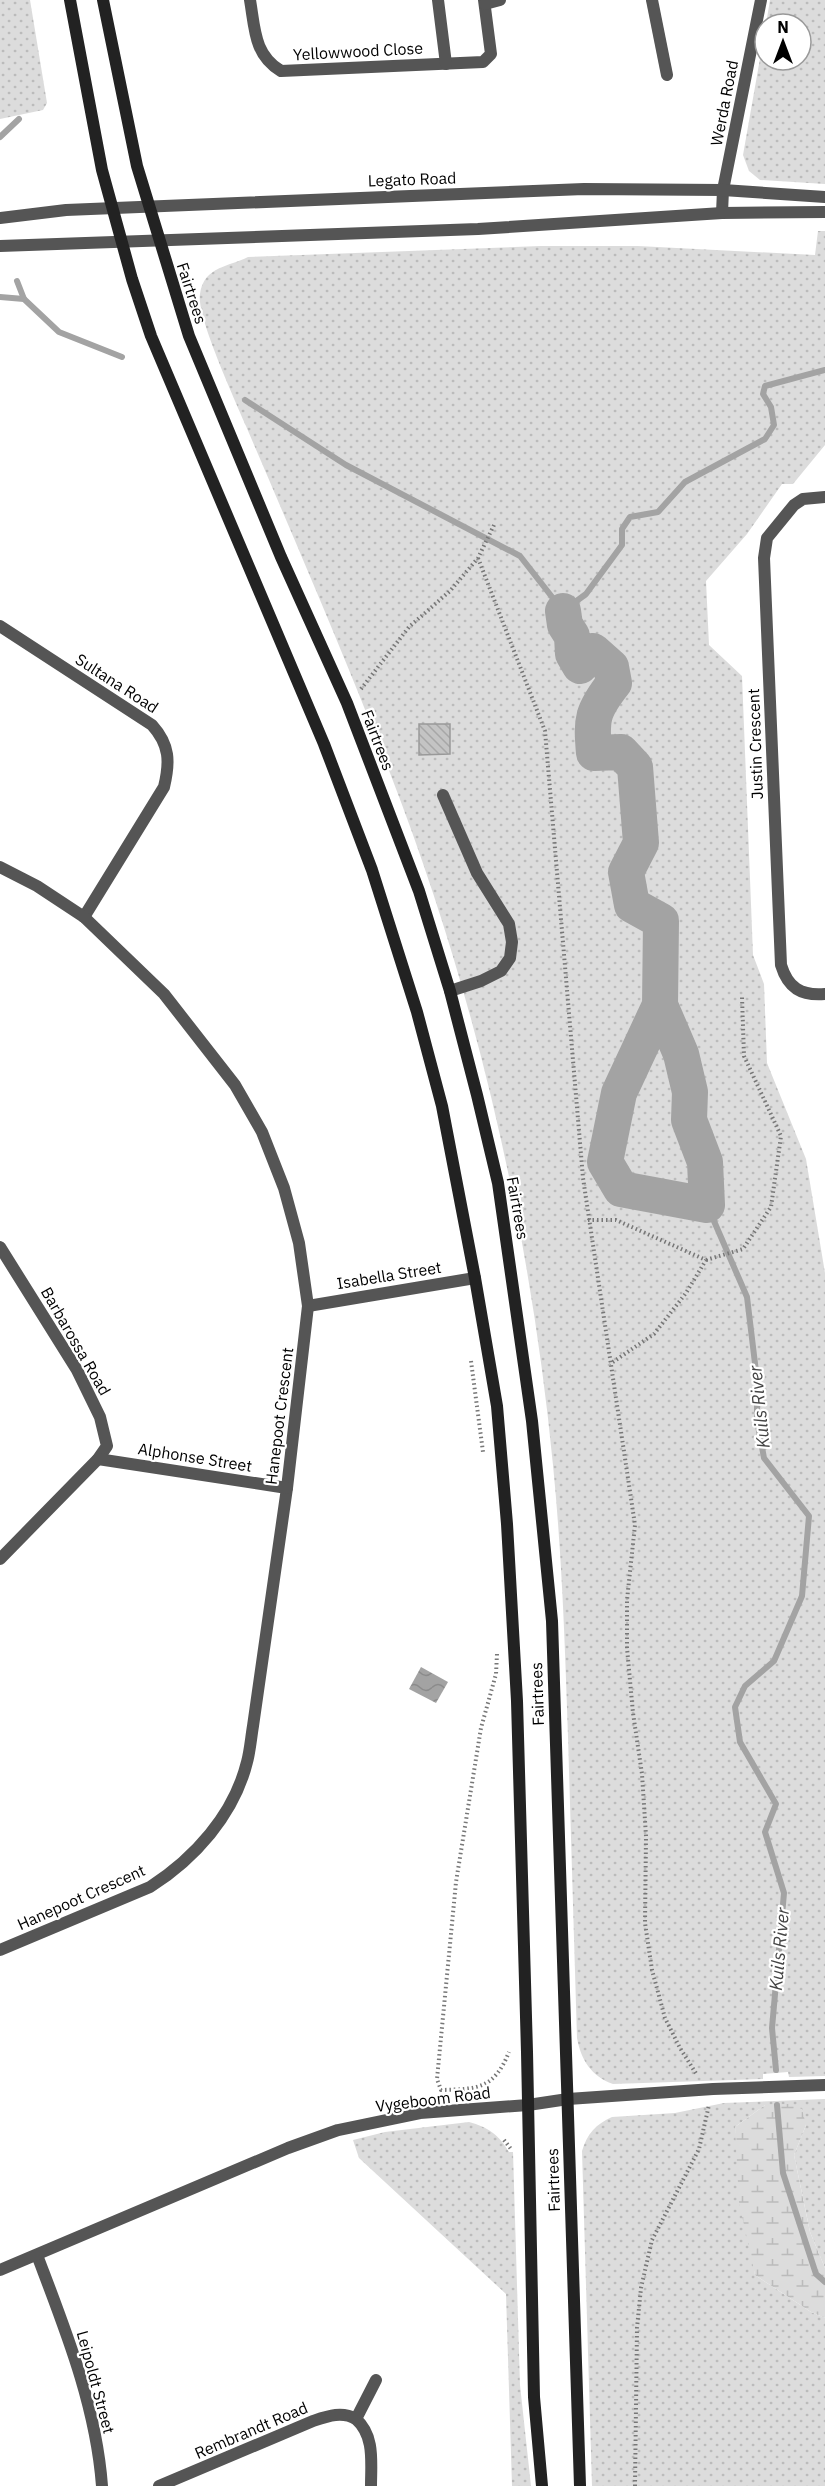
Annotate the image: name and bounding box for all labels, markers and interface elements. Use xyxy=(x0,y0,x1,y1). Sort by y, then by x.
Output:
north arrow xyxy=(753,12,813,72)
text: N xyxy=(777,17,789,37)
street label: Yellowwood Close xyxy=(292,38,424,64)
street label: Werda Road xyxy=(706,58,742,148)
street label: Legato Road xyxy=(367,167,457,191)
street label: Fairtrees xyxy=(173,260,211,326)
street label: Sultana Road xyxy=(72,649,162,717)
street label: Justin Crescent xyxy=(743,688,767,800)
street label: Fairtrees xyxy=(357,707,399,773)
street label: Fairtrees xyxy=(503,1175,533,1241)
street label: Isabella Street xyxy=(335,1257,443,1293)
street label: Barbarossa Road xyxy=(37,1283,115,1399)
street label: Hanepoot Crescent xyxy=(261,1346,297,1486)
water label: Kuils River xyxy=(743,1364,775,1450)
street label: Alphonse Street xyxy=(137,1438,253,1476)
street label: Fairtrees xyxy=(526,1662,548,1726)
street label: Hanepoot Crescent xyxy=(14,1860,148,1934)
water label: Kuils River xyxy=(764,1906,794,1991)
street label: Vygeboom Road xyxy=(374,2082,492,2116)
street label: Fairtrees xyxy=(542,2148,564,2212)
street label: Leipoldt Street xyxy=(73,2328,119,2436)
street label: Rembrandt Road xyxy=(191,2397,311,2463)

